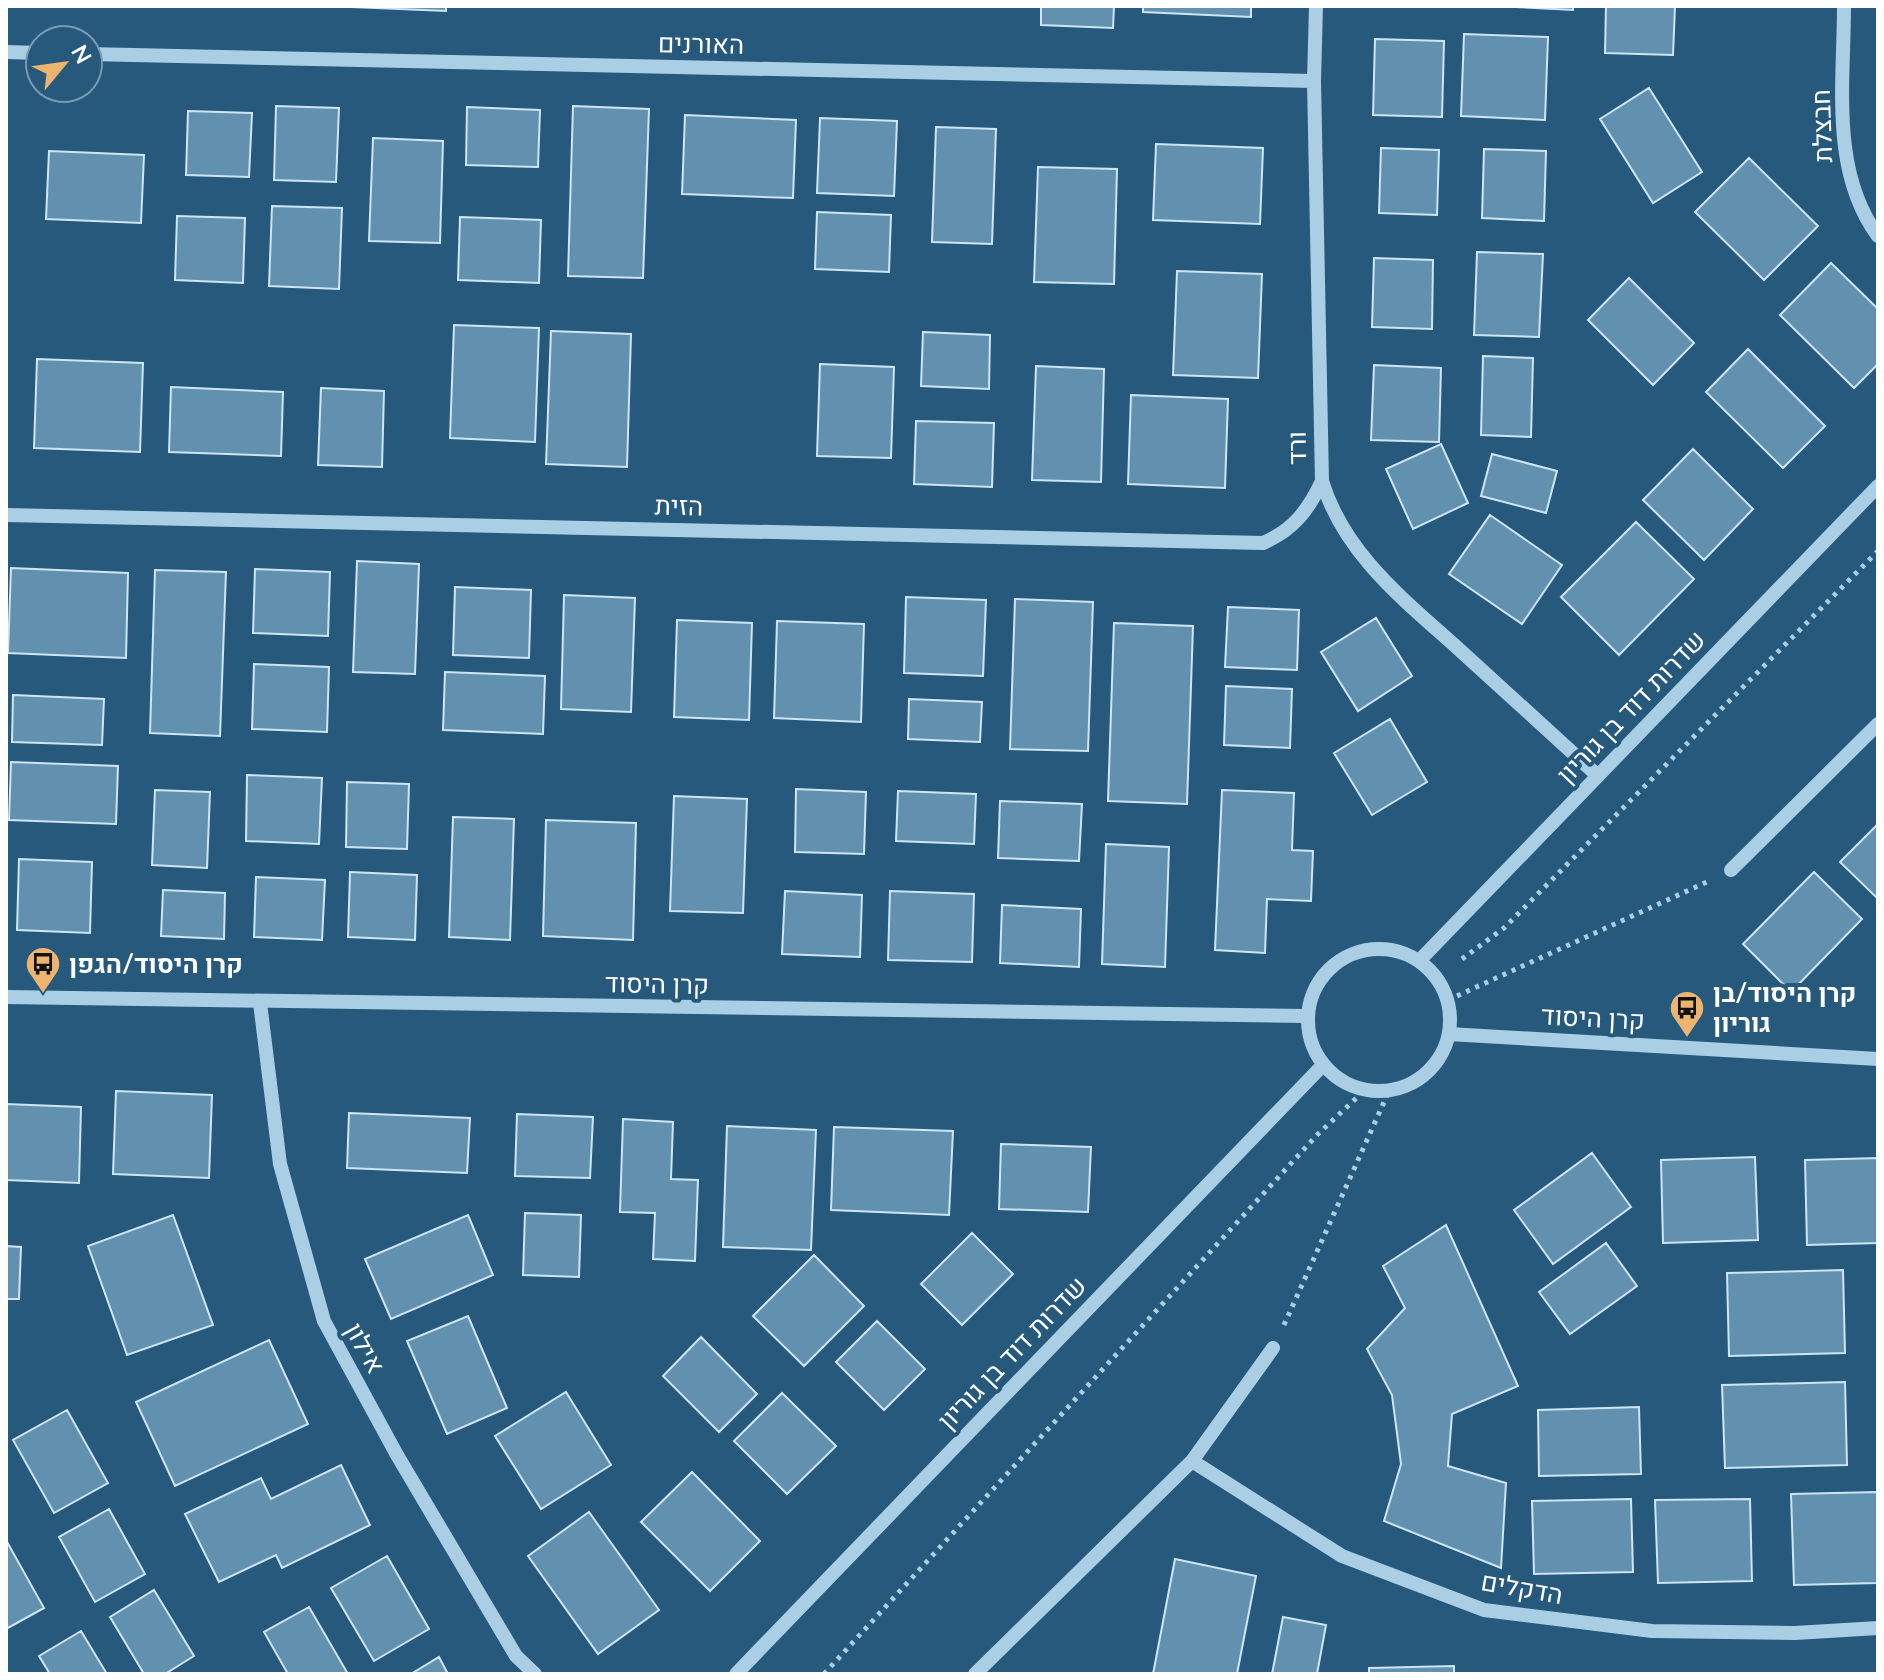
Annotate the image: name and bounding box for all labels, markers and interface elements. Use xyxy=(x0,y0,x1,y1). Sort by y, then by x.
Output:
north arrow xyxy=(24,24,104,104)
street label: האורנים xyxy=(658,26,744,60)
text: N xyxy=(66,40,98,68)
street label: חבצלת xyxy=(1804,89,1838,163)
street label: ורד xyxy=(1280,431,1312,465)
street label: הזית xyxy=(654,489,704,521)
street label: שדרות דוד בן גוריון xyxy=(1549,623,1711,789)
bus stop icon: קרן היסוד/הגפן xyxy=(24,945,62,995)
place label: קרן היסוד/הגפן xyxy=(69,947,243,979)
street label: קרן היסוד xyxy=(605,966,709,1000)
place label: קרן היסוד/בן גוריון xyxy=(1713,976,1856,1038)
bus stop icon: קרן היסוד/בן גוריון xyxy=(1668,989,1706,1039)
street label: קרן היסוד xyxy=(1540,998,1646,1036)
street label: שדרות דוד בן גוריון xyxy=(930,1269,1092,1435)
street label: אילון xyxy=(339,1317,393,1378)
street label: הדקלים xyxy=(1479,1564,1566,1610)

